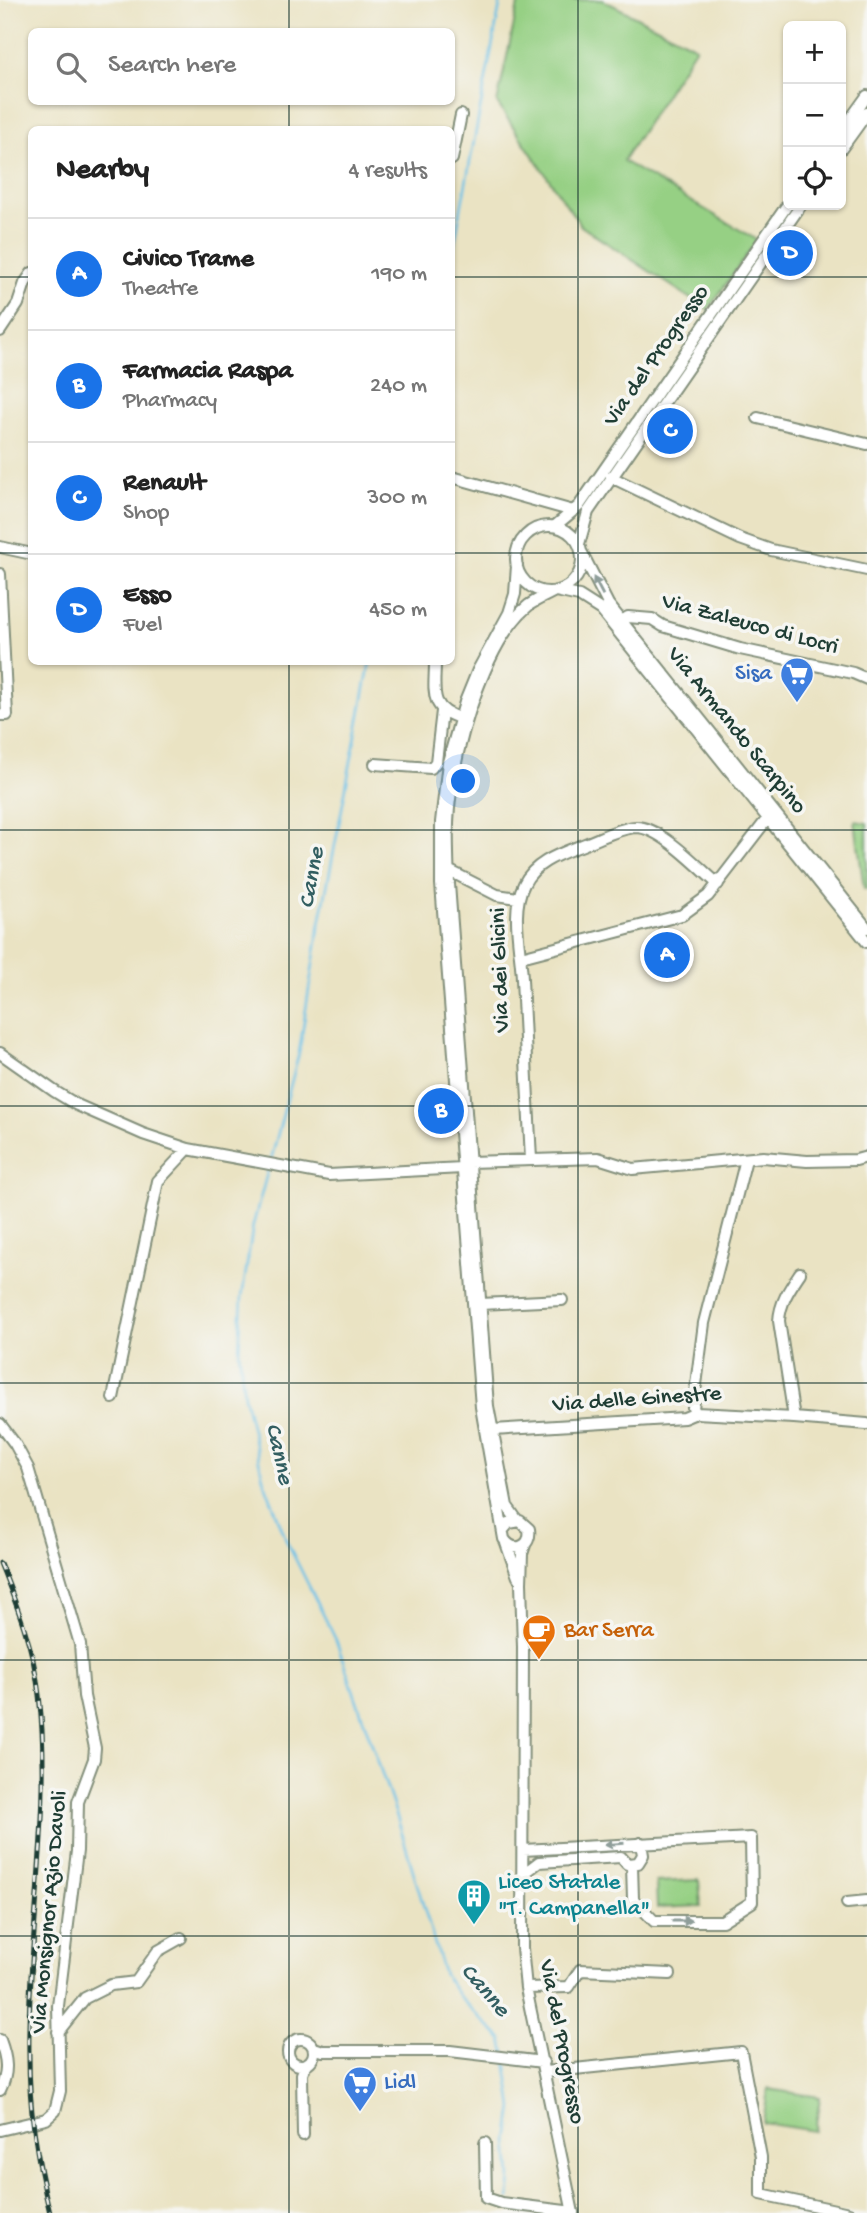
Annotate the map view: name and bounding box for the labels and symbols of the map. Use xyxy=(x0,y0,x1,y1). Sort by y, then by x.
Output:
pin: D xyxy=(767,227,813,279)
street label: Via del Progresso xyxy=(598,280,716,433)
pin: C xyxy=(647,405,693,457)
one-way arrow xyxy=(593,576,604,596)
street label: Via Zaleuco di Locri xyxy=(658,588,841,662)
street label: Via Armando Scarpino xyxy=(660,641,812,820)
supermarket icon: Sisa xyxy=(778,655,816,704)
place label: Sisa xyxy=(735,661,773,688)
your location xyxy=(446,764,480,798)
water label: Canne xyxy=(293,844,333,911)
street label: Via dei Glicini xyxy=(485,907,517,1034)
pin: A xyxy=(644,929,690,981)
pin: B xyxy=(418,1085,464,1137)
street label: Via delle Ginestre xyxy=(551,1381,723,1419)
water label: Canne xyxy=(257,1421,299,1489)
cafe icon: Bar Serra xyxy=(520,1612,558,1661)
place label: Bar Serra xyxy=(563,1618,655,1645)
street label: Via Monsignor Azio Davoli xyxy=(26,1789,74,2036)
one-way arrow xyxy=(603,1839,625,1850)
place label: Liceo Statale "T. Campanella" xyxy=(498,1870,650,1923)
building icon: Liceo Statale "T. Campanella" xyxy=(455,1877,493,1926)
one-way arrow xyxy=(671,1915,693,1927)
street label: Via del Progresso xyxy=(532,1957,590,2126)
water label: Canne xyxy=(453,1958,516,2025)
supermarket icon: Lidl xyxy=(341,2064,379,2113)
place label: Lidl xyxy=(384,2070,416,2097)

